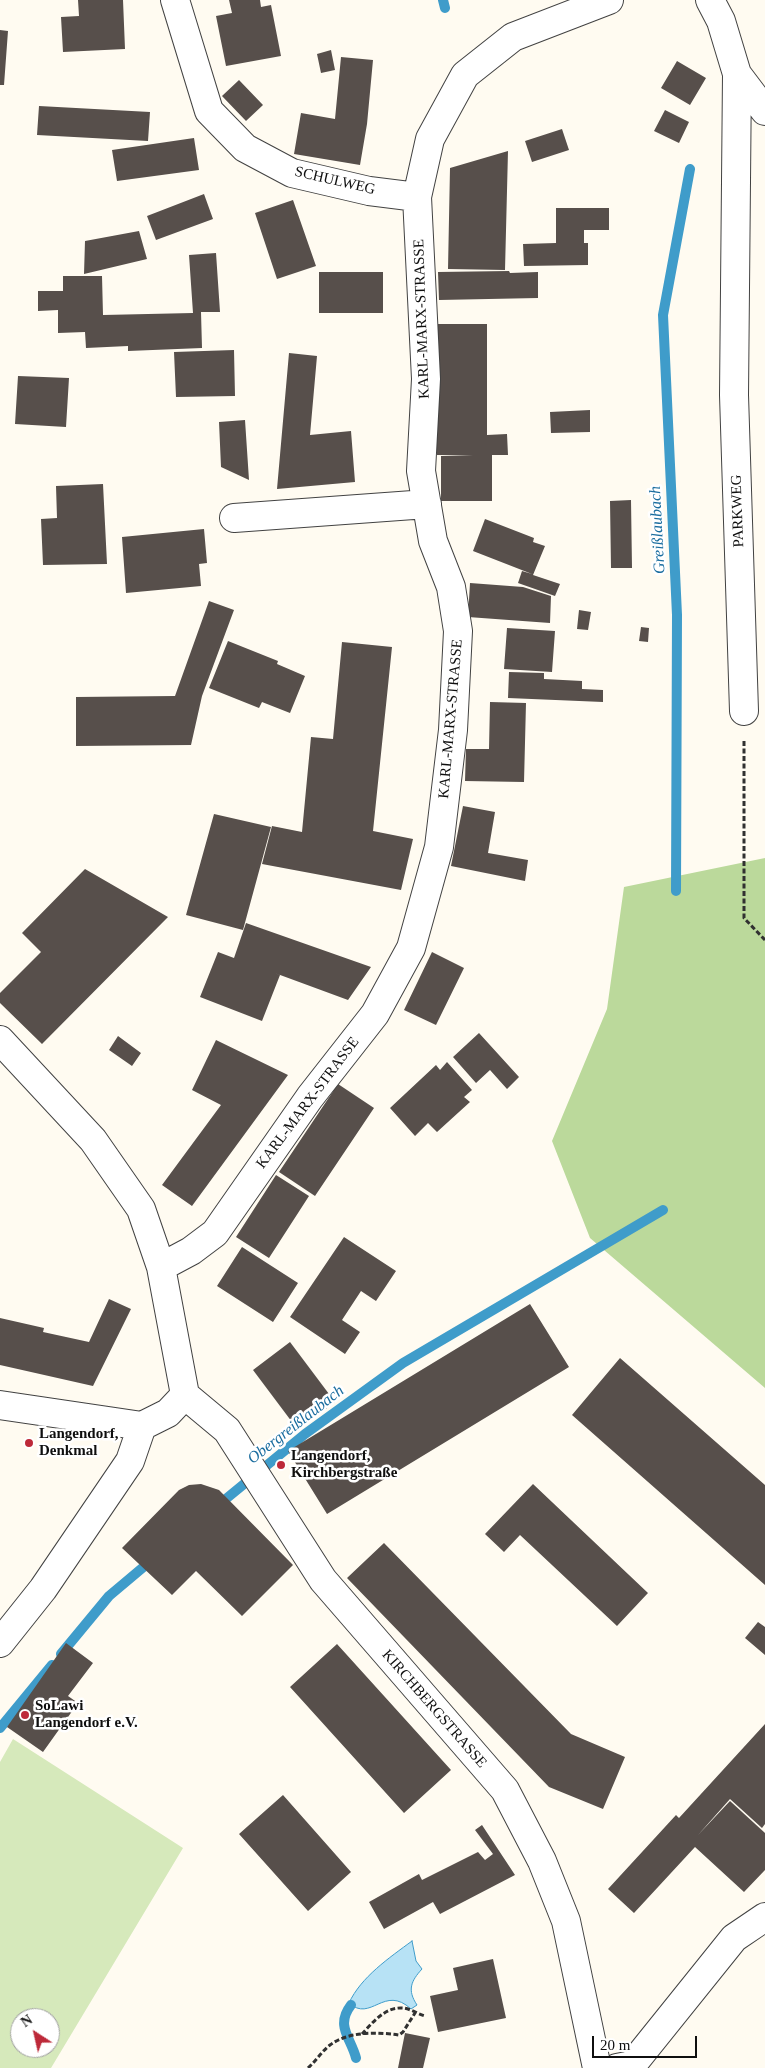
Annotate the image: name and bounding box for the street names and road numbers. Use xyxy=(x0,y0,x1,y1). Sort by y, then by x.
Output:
street label: SCHULWEG xyxy=(293,163,377,199)
street label: KARL-MARX-STRASSE xyxy=(410,239,434,399)
street label: PARKWEG xyxy=(728,474,748,548)
street label: KARL-MARX-STRASSE xyxy=(435,639,467,799)
street label: KARL-MARX-STRASSE xyxy=(253,1034,363,1172)
street label: KIRCHBERGSTRASSE xyxy=(378,1646,490,1772)

